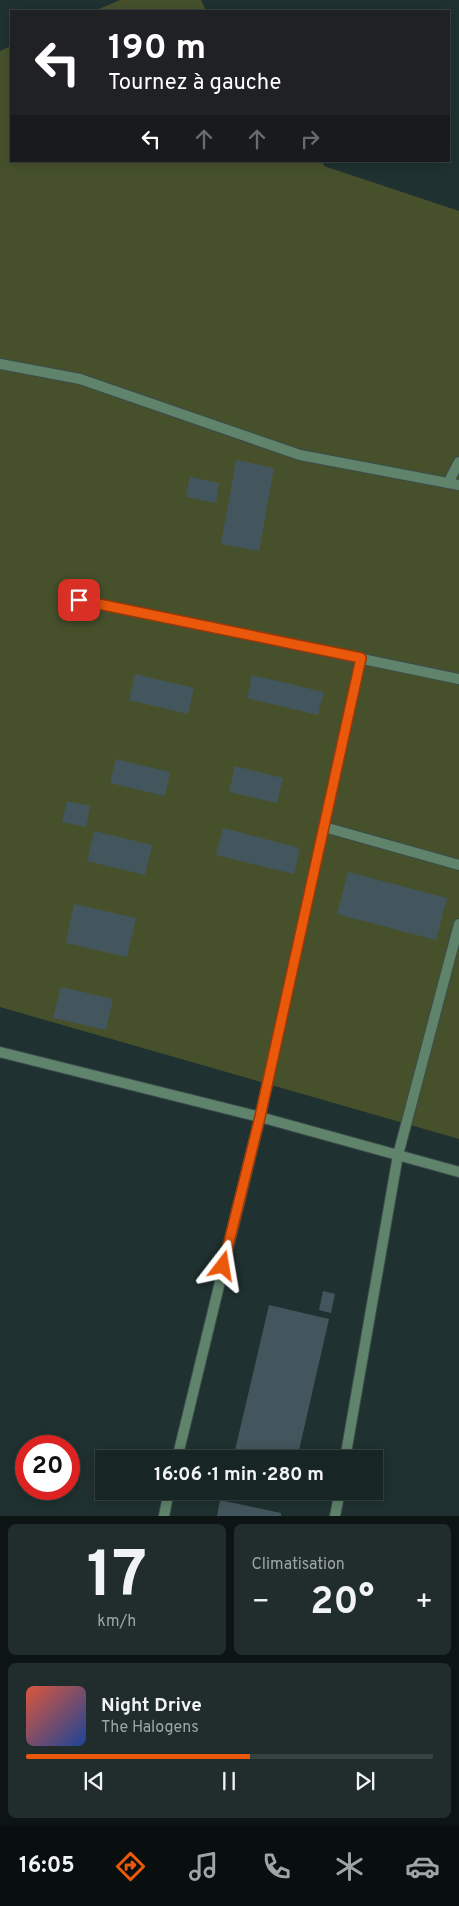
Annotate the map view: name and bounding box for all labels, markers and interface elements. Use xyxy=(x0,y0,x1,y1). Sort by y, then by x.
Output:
text: 190 m xyxy=(108,27,206,71)
icon: left xyxy=(25,30,90,95)
text: Tournez à gauche xyxy=(108,70,281,97)
icon: left xyxy=(137,125,165,153)
icon: ahead xyxy=(190,125,218,153)
icon: ahead xyxy=(243,125,271,153)
icon: right xyxy=(296,125,324,153)
pin xyxy=(58,579,100,621)
icon: arrive xyxy=(65,586,93,614)
position arrow xyxy=(196,1239,248,1291)
speed limit sign: 20 xyxy=(15,1435,80,1500)
text: 16:06 · 1 min · 280 m xyxy=(154,1463,324,1487)
text: 17 xyxy=(86,1538,147,1620)
text: Climatisation xyxy=(252,1555,345,1575)
text: 20° xyxy=(310,1579,374,1628)
text: − xyxy=(252,1585,270,1621)
text: + xyxy=(415,1585,433,1621)
text: km/h xyxy=(97,1612,136,1632)
text: Night Drive xyxy=(101,1694,202,1718)
text: The Halogens xyxy=(101,1718,199,1738)
icon: previous xyxy=(80,1767,108,1795)
icon: pause xyxy=(215,1767,243,1795)
icon: next xyxy=(351,1767,379,1795)
icon: directions xyxy=(113,1849,148,1884)
icon: music xyxy=(186,1849,221,1884)
icon: phone xyxy=(259,1849,294,1884)
icon: climate xyxy=(332,1849,367,1884)
icon: car xyxy=(405,1849,440,1884)
text: 16:05 xyxy=(19,1853,75,1880)

